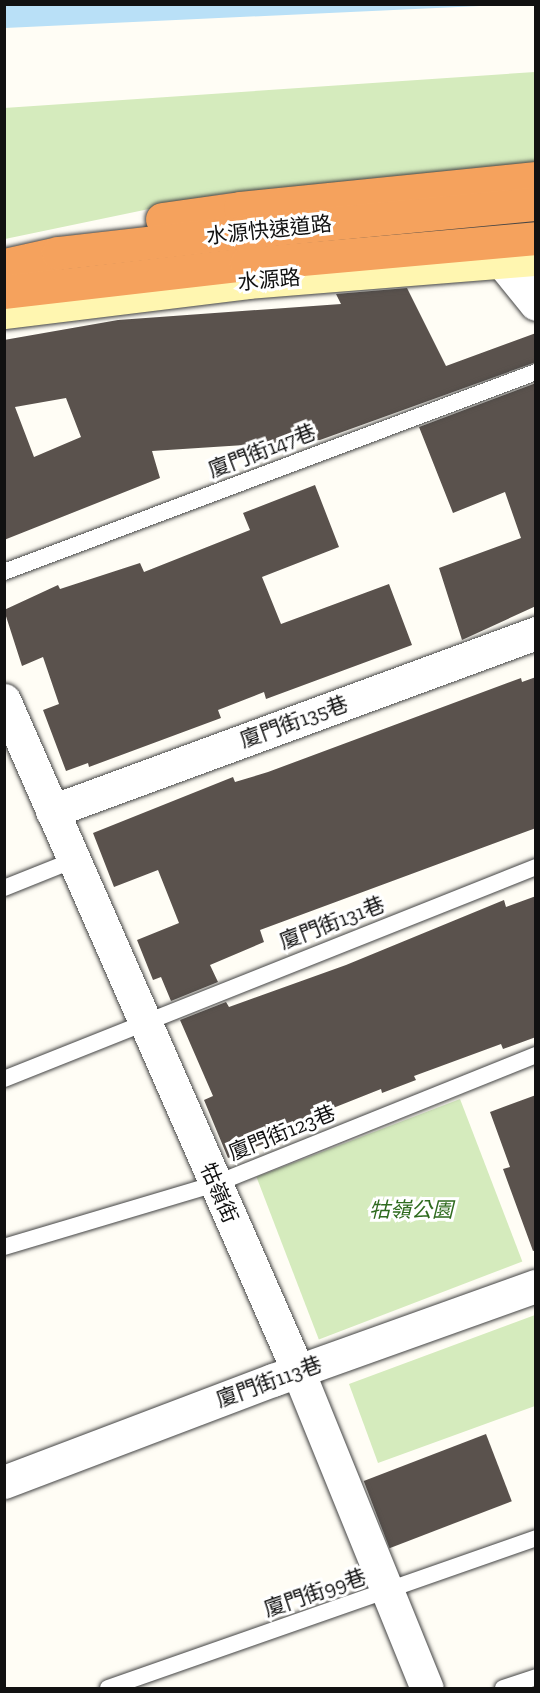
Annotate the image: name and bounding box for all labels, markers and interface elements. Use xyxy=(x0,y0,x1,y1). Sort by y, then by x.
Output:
street label: 水源快速道路 xyxy=(205,211,333,249)
street label: 水源路 xyxy=(237,265,301,295)
street label: 廈門街147巷 xyxy=(205,419,319,483)
street label: 廈門街135巷 xyxy=(237,691,351,753)
street label: 廈門街131巷 xyxy=(276,891,388,955)
street label: 廈門街123巷 xyxy=(225,1100,339,1166)
street label: 牯嶺街 xyxy=(195,1159,243,1227)
park label: 牯嶺公園 xyxy=(369,1197,453,1223)
street label: 廈門街113巷 xyxy=(213,1351,325,1413)
street label: 廈門街99巷 xyxy=(261,1564,369,1622)

